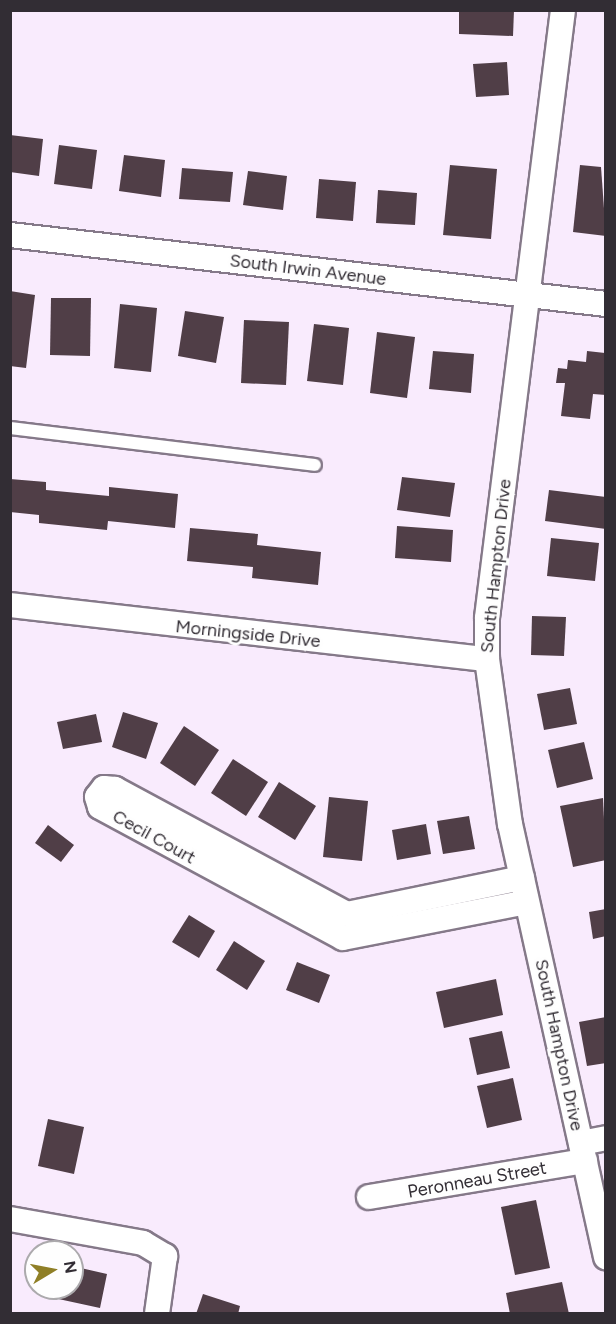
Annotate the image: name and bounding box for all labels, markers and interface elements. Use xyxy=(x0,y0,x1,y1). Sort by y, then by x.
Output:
street label: South Irwin Avenue xyxy=(229,250,387,290)
street label: South Hampton Drive xyxy=(476,478,516,654)
street label: Morningside Drive xyxy=(174,616,322,652)
street label: Cecil Court xyxy=(109,805,199,869)
street label: South Hampton Drive xyxy=(530,957,588,1133)
street label: Peronneau Street xyxy=(406,1157,548,1203)
north arrow xyxy=(24,1240,84,1300)
text: N xyxy=(60,1259,81,1275)

